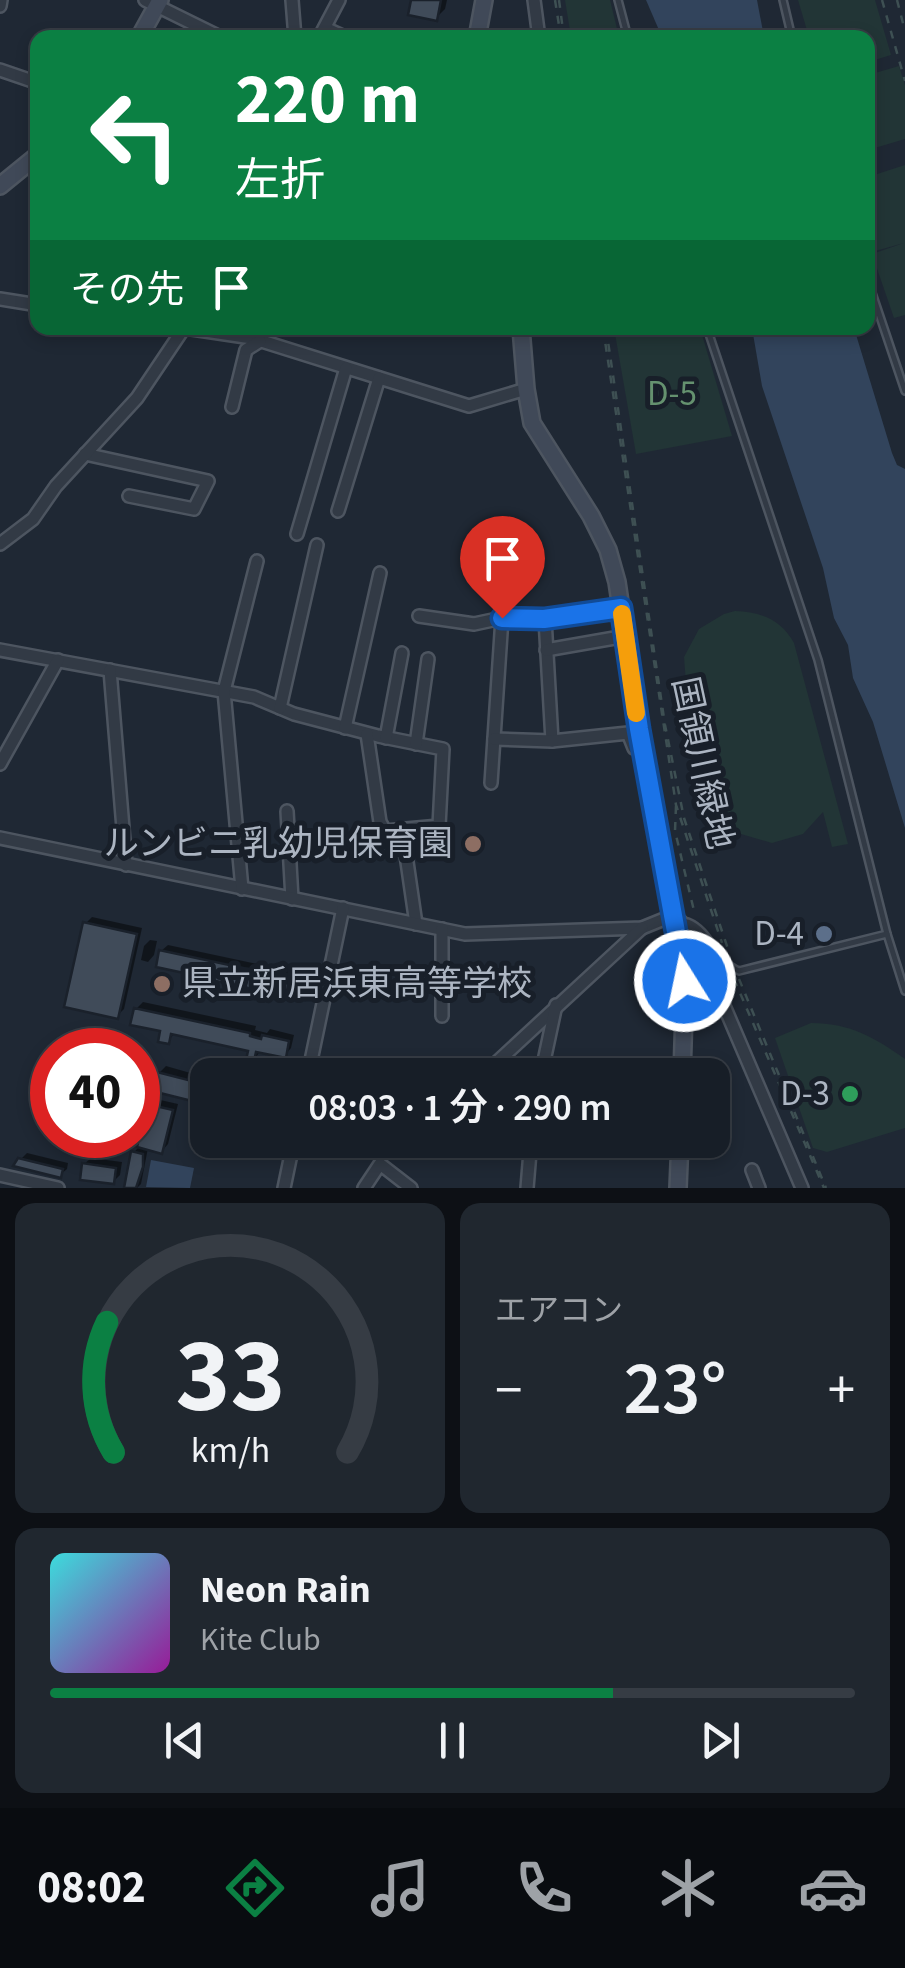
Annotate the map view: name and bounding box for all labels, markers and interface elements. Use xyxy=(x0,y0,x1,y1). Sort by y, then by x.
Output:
text: 220 m xyxy=(235,50,420,150)
icon: left xyxy=(70,70,200,200)
text: 左折 xyxy=(235,149,325,213)
icon: arrive xyxy=(204,260,259,315)
text: その先 xyxy=(70,263,184,317)
park label: D-5 xyxy=(647,369,697,419)
pin xyxy=(460,516,545,619)
icon: arrive xyxy=(475,531,530,586)
street label: 国領川緑地 xyxy=(659,672,745,854)
place label: ルンビニ乳幼児保育園 xyxy=(104,819,453,869)
marker: ルンビニ乳幼児保育園 xyxy=(462,833,484,855)
place label: D-4 xyxy=(754,909,804,959)
marker: D-4 xyxy=(813,923,835,945)
position arrow xyxy=(633,929,737,1033)
place label: 県立新居浜東高等学校 xyxy=(182,959,532,1009)
marker: 県立新居浜東高等学校 xyxy=(151,973,173,995)
speed limit sign: 40 xyxy=(30,1028,160,1158)
place label: D-3 xyxy=(780,1069,830,1119)
text: 08:03 · 1 分 · 290 m xyxy=(309,1081,611,1135)
marker: D-3 xyxy=(839,1083,861,1105)
text: エアコン xyxy=(495,1288,623,1334)
text: 33 xyxy=(175,1304,285,1452)
text: 23° xyxy=(623,1336,727,1443)
text: − xyxy=(495,1352,522,1430)
text: + xyxy=(828,1352,855,1430)
text: km/h xyxy=(190,1425,270,1476)
text: Neon Rain xyxy=(200,1563,371,1617)
text: Kite Club xyxy=(200,1617,321,1663)
icon: previous xyxy=(157,1713,212,1768)
icon: pause xyxy=(425,1713,480,1768)
icon: next xyxy=(693,1713,748,1768)
icon: directions xyxy=(220,1853,290,1923)
icon: music xyxy=(365,1853,435,1923)
icon: phone xyxy=(509,1853,579,1923)
icon: climate xyxy=(653,1853,723,1923)
icon: car xyxy=(798,1853,868,1923)
text: 08:02 xyxy=(37,1856,146,1920)

